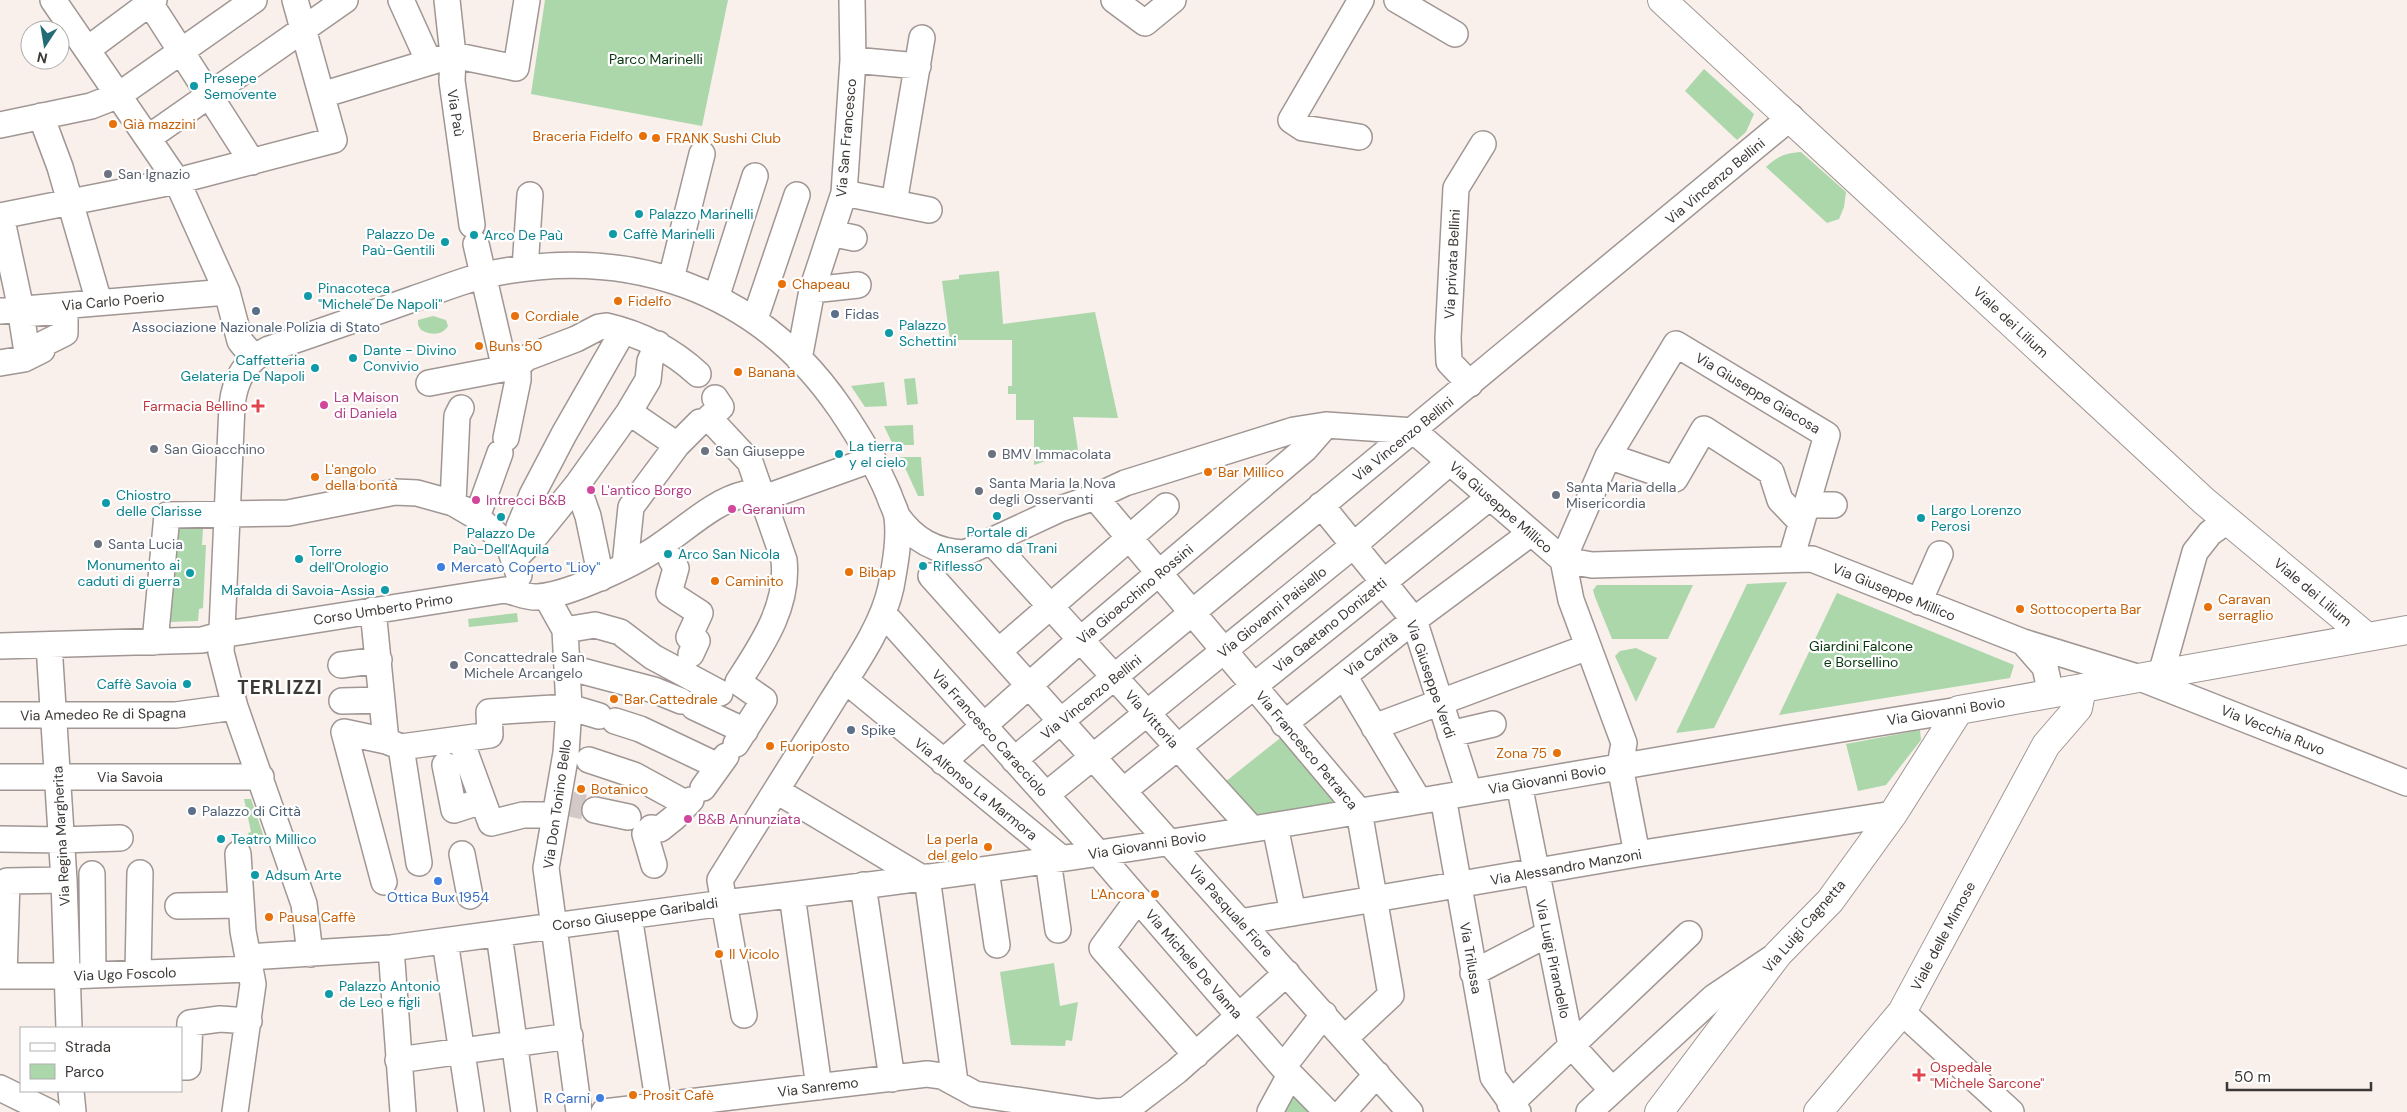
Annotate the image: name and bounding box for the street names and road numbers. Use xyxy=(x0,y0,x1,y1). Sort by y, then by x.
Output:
street label: Via San Francesco xyxy=(832,78,860,198)
street label: Via Paù xyxy=(443,88,469,138)
street label: Via Vincenzo Bellini xyxy=(1661,134,1769,228)
street label: Via privata Bellini xyxy=(1440,209,1464,319)
street label: Viale dei Lilium xyxy=(1970,282,2052,362)
street label: Via Carlo Poerio xyxy=(61,288,165,314)
street label: Via Giuseppe Giacosa xyxy=(1692,349,1824,437)
street label: Via Vincenzo Bellini xyxy=(1349,393,1457,485)
street label: Via Giuseppe Millico xyxy=(1446,457,1556,557)
street label: Via Gioacchino Rossini xyxy=(1073,540,1197,648)
street label: Viale dei Lilium xyxy=(2270,554,2356,630)
street label: Via Giuseppe Millico xyxy=(1830,559,1958,625)
street label: Via Giovanni Paisiello xyxy=(1214,562,1330,662)
street label: Via Gaetano Donizetti xyxy=(1270,574,1390,676)
street label: Corso Umberto Primo xyxy=(312,589,454,629)
street label: Via Giuseppe Verdi xyxy=(1402,618,1460,740)
street label: Via Carità xyxy=(1340,627,1402,681)
street label: Via Vincenzo Bellini xyxy=(1037,651,1145,743)
street label: Via Francesco Caracciolo xyxy=(928,666,1052,800)
street label: Via Vittoria xyxy=(1121,686,1183,752)
street label: Via Francesco Petrarca xyxy=(1252,687,1362,813)
street label: Via Giovanni Bovio xyxy=(1886,693,2006,729)
street label: Via Vecchia Ruvo xyxy=(2218,701,2328,759)
street label: Via Amedeo Re di Spagna xyxy=(20,704,186,724)
street label: Via Alfonso La Marmora xyxy=(911,734,1041,844)
street label: Via Don Tonino Bello xyxy=(539,738,575,870)
street label: Via Giovanni Bovio xyxy=(1487,760,1607,798)
street label: Via Regina Margherita xyxy=(48,765,74,907)
street label: Via Savoia xyxy=(97,768,163,786)
street label: Via Giovanni Bovio xyxy=(1087,827,1207,863)
street label: Via Alessandro Manzoni xyxy=(1489,845,1643,889)
street label: Via Pasquale Fiore xyxy=(1185,861,1277,961)
street label: Via Luigi Cagnetta xyxy=(1759,876,1849,976)
street label: Viale delle Mimose xyxy=(1907,878,1979,994)
street label: Corso Giuseppe Garibaldi xyxy=(551,893,719,935)
street label: Via Luigi Pirandello xyxy=(1532,898,1574,1020)
street label: Via Michele De Vanna xyxy=(1142,906,1246,1022)
street label: Via Trilussa xyxy=(1456,921,1486,995)
street label: Via Ugo Foscolo xyxy=(73,963,177,985)
street label: Via Sanremo xyxy=(776,1073,860,1101)

